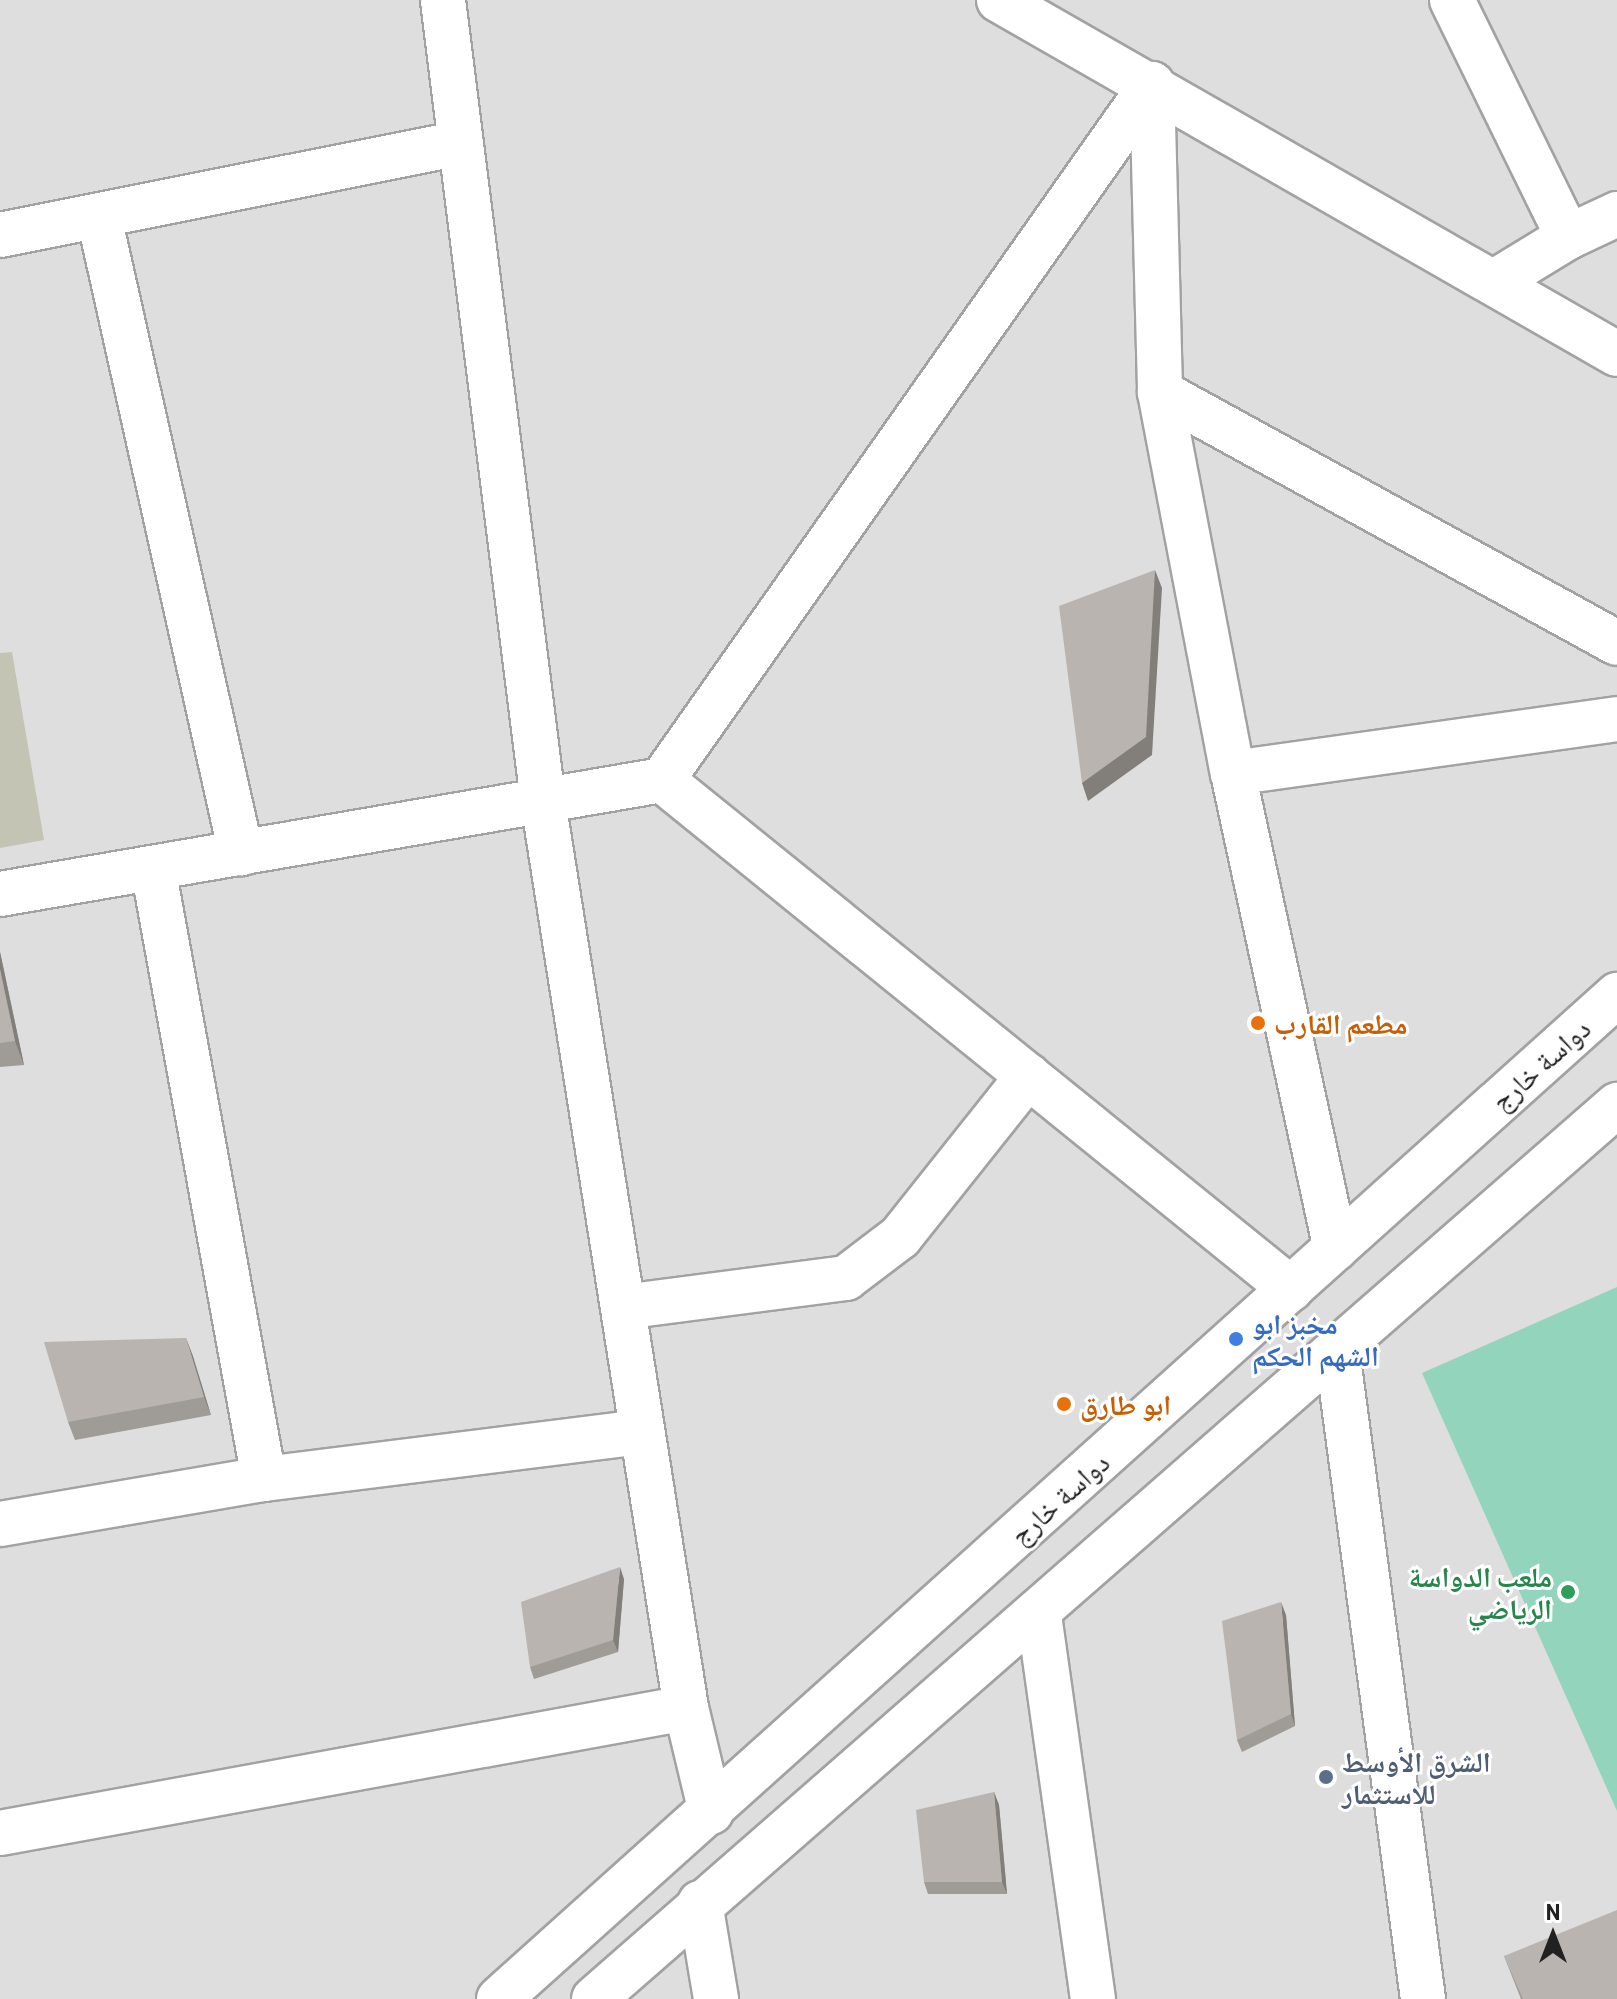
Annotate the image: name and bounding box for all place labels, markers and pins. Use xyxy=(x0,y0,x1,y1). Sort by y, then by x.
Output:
place label: مطعم القارب xyxy=(1274,1006,1407,1040)
marker: مطعم القارب xyxy=(1249,1014,1267,1032)
place label: مخبز ابو الشهم الحكم xyxy=(1252,1306,1379,1372)
marker: مخبز ابو الشهم الحكم xyxy=(1227,1330,1245,1348)
place label: ابو طارق xyxy=(1080,1387,1171,1421)
marker: ابو طارق xyxy=(1055,1395,1073,1413)
place label: ملعب الدواسة الرياضي xyxy=(1409,1559,1552,1625)
marker: ملعب الدواسة الرياضي xyxy=(1559,1583,1577,1601)
place label: الشرق الأوسط للاستثمار xyxy=(1342,1744,1491,1810)
marker: الشرق الأوسط للاستثمار xyxy=(1317,1768,1335,1786)

